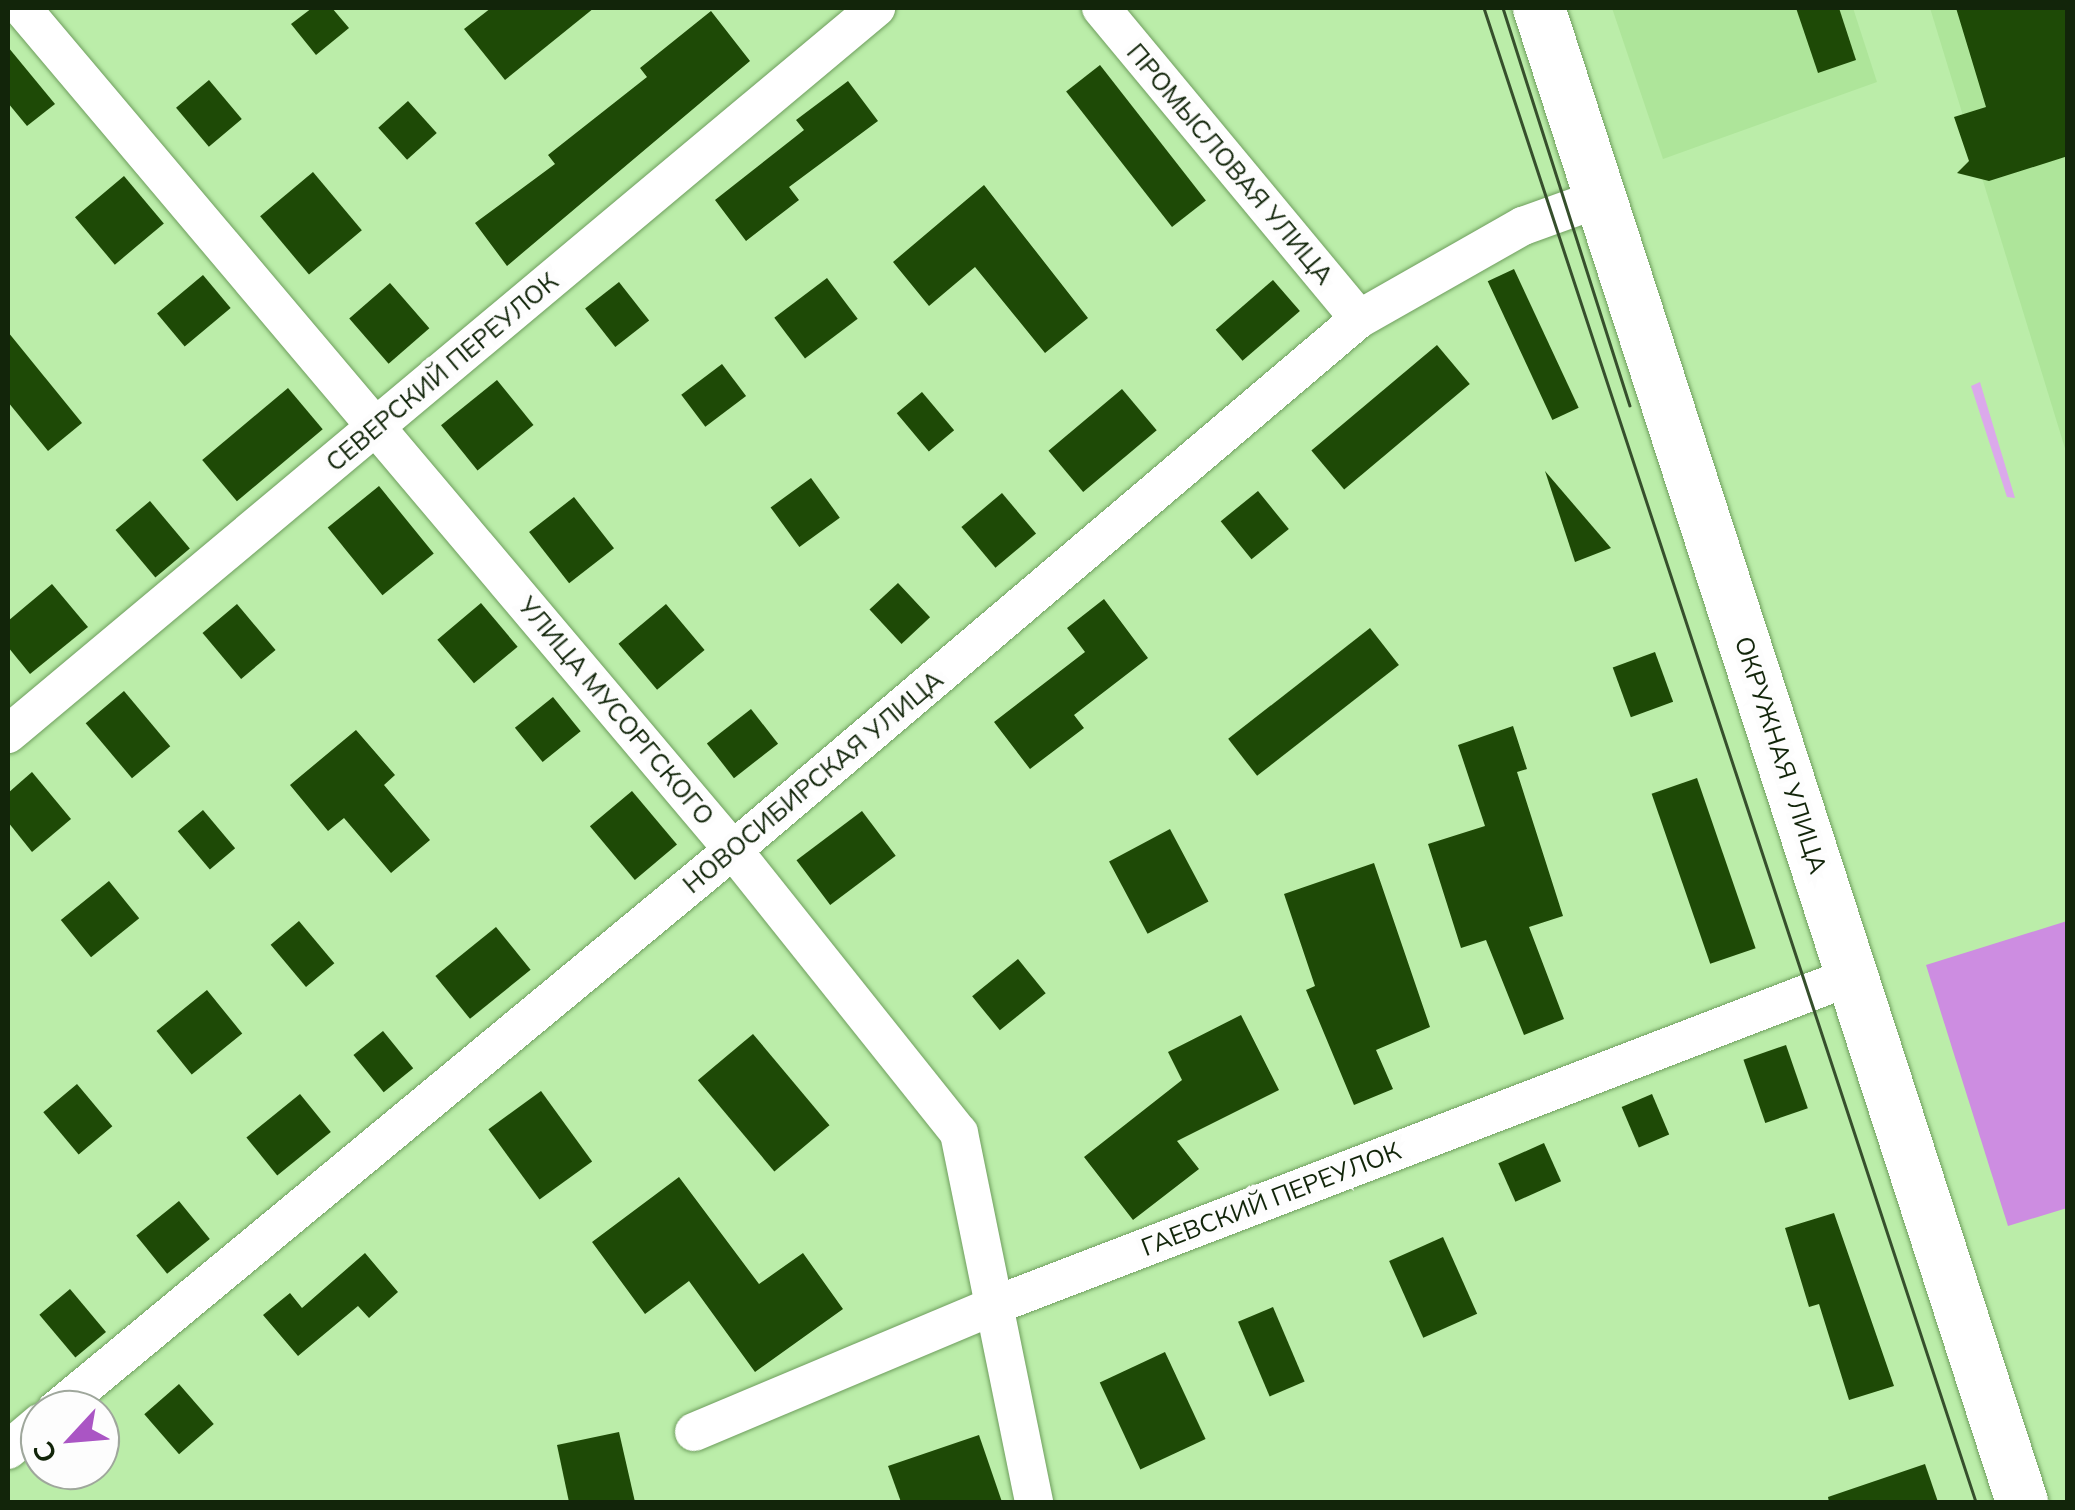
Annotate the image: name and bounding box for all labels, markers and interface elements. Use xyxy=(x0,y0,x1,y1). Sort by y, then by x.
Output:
street label: ПРОМЫСЛОВАЯ УЛИЦА xyxy=(1121,38,1339,290)
street label: СЕВЕРСКИЙ ПЕРЕУЛОК xyxy=(320,266,564,478)
street label: УЛИЦА МУСОРГСКОГО xyxy=(512,591,720,831)
street label: ОКРУЖНАЯ УЛИЦА xyxy=(1728,633,1834,877)
street label: НОВОСИБИРСКАЯ УЛИЦА xyxy=(677,664,949,900)
street label: ГАЕВСКИЙ ПЕРЕУЛОК xyxy=(1137,1136,1405,1262)
north arrow xyxy=(20,1390,120,1490)
text: С xyxy=(24,1436,64,1469)

